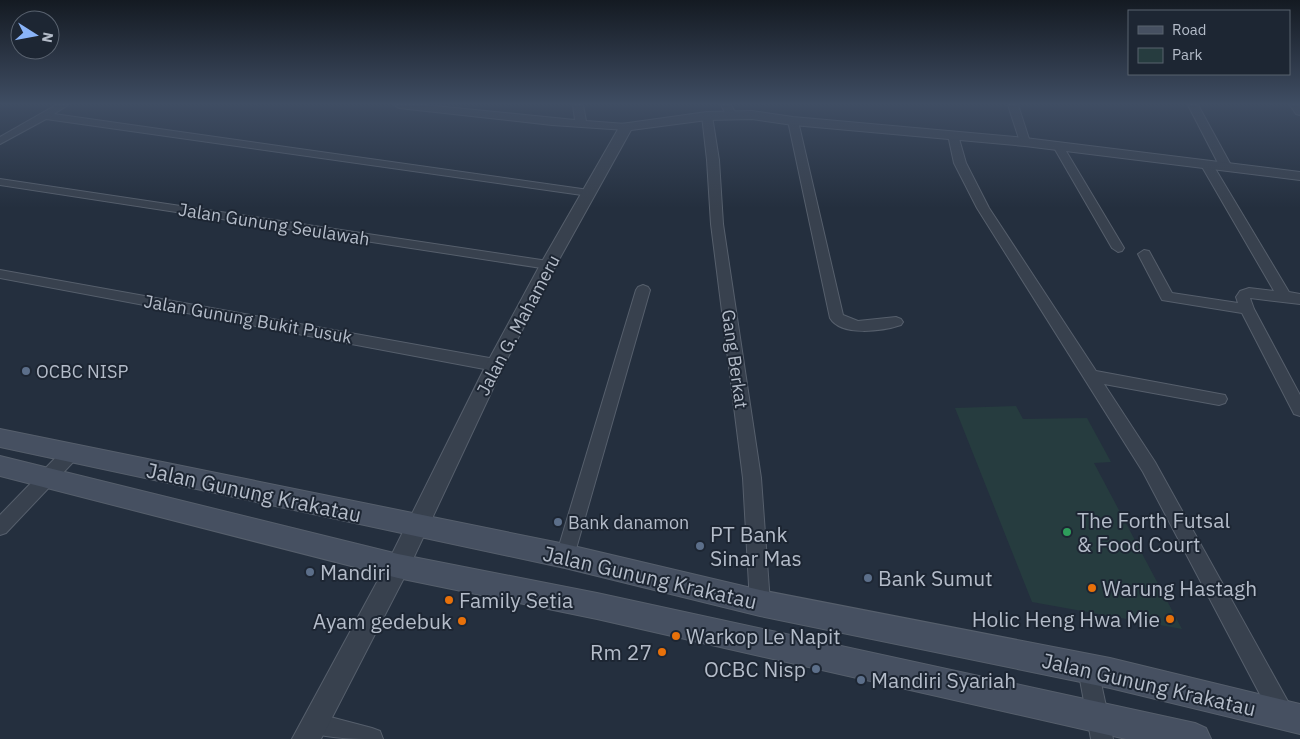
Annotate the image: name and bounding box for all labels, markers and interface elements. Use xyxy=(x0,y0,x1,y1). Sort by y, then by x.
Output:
north arrow xyxy=(10,10,60,60)
legend xyxy=(1128,10,1290,75)
text: Road xyxy=(1172,20,1207,39)
text: N xyxy=(38,31,58,44)
text: Park xyxy=(1172,45,1202,64)
street label: Jalan Gunung Seulawah xyxy=(177,198,371,250)
street label: Jalan G. Mahameru xyxy=(471,251,565,399)
street label: Jalan Gunung Bukit Pusuk xyxy=(142,289,354,349)
street label: Gang Berkat xyxy=(717,308,753,410)
place label: OCBC NISP xyxy=(36,360,128,383)
marker: OCBC NISP xyxy=(20,365,32,377)
street label: Jalan Gunung Krakatau xyxy=(144,456,364,528)
place label: The Forth Futsal & Food Court xyxy=(1077,506,1230,558)
place label: Bank danamon xyxy=(568,511,689,534)
marker: Bank danamon xyxy=(552,516,564,528)
place label: PT Bank Sinar Mas xyxy=(710,520,802,572)
marker: The Forth Futsal & Food Court xyxy=(1061,526,1073,538)
street label: Jalan Gunung Krakatau xyxy=(540,539,760,615)
marker: PT Bank Sinar Mas xyxy=(694,540,706,552)
place label: Mandiri xyxy=(320,558,391,586)
place label: Bank Sumut xyxy=(878,564,993,592)
marker: Mandiri xyxy=(304,566,316,578)
marker: Bank Sumut xyxy=(862,572,874,584)
place label: Warung Hastagh xyxy=(1102,574,1257,602)
marker: Warung Hastagh xyxy=(1086,582,1098,594)
place label: Family Setia xyxy=(459,586,573,614)
marker: Family Setia xyxy=(443,594,455,606)
place label: Holic Heng Hwa Mie xyxy=(972,605,1160,633)
place label: Ayam gedebuk xyxy=(313,607,452,635)
marker: Holic Heng Hwa Mie xyxy=(1164,613,1176,625)
marker: Ayam gedebuk xyxy=(456,615,468,627)
place label: Warkop Le Napit xyxy=(686,622,841,650)
marker: Warkop Le Napit xyxy=(670,630,682,642)
place label: Rm 27 xyxy=(590,638,652,666)
marker: Rm 27 xyxy=(656,646,668,658)
street label: Jalan Gunung Krakatau xyxy=(1039,646,1259,722)
place label: OCBC Nisp xyxy=(704,655,806,683)
marker: OCBC Nisp xyxy=(810,663,822,675)
place label: Mandiri Syariah xyxy=(871,666,1016,694)
marker: Mandiri Syariah xyxy=(855,674,867,686)

